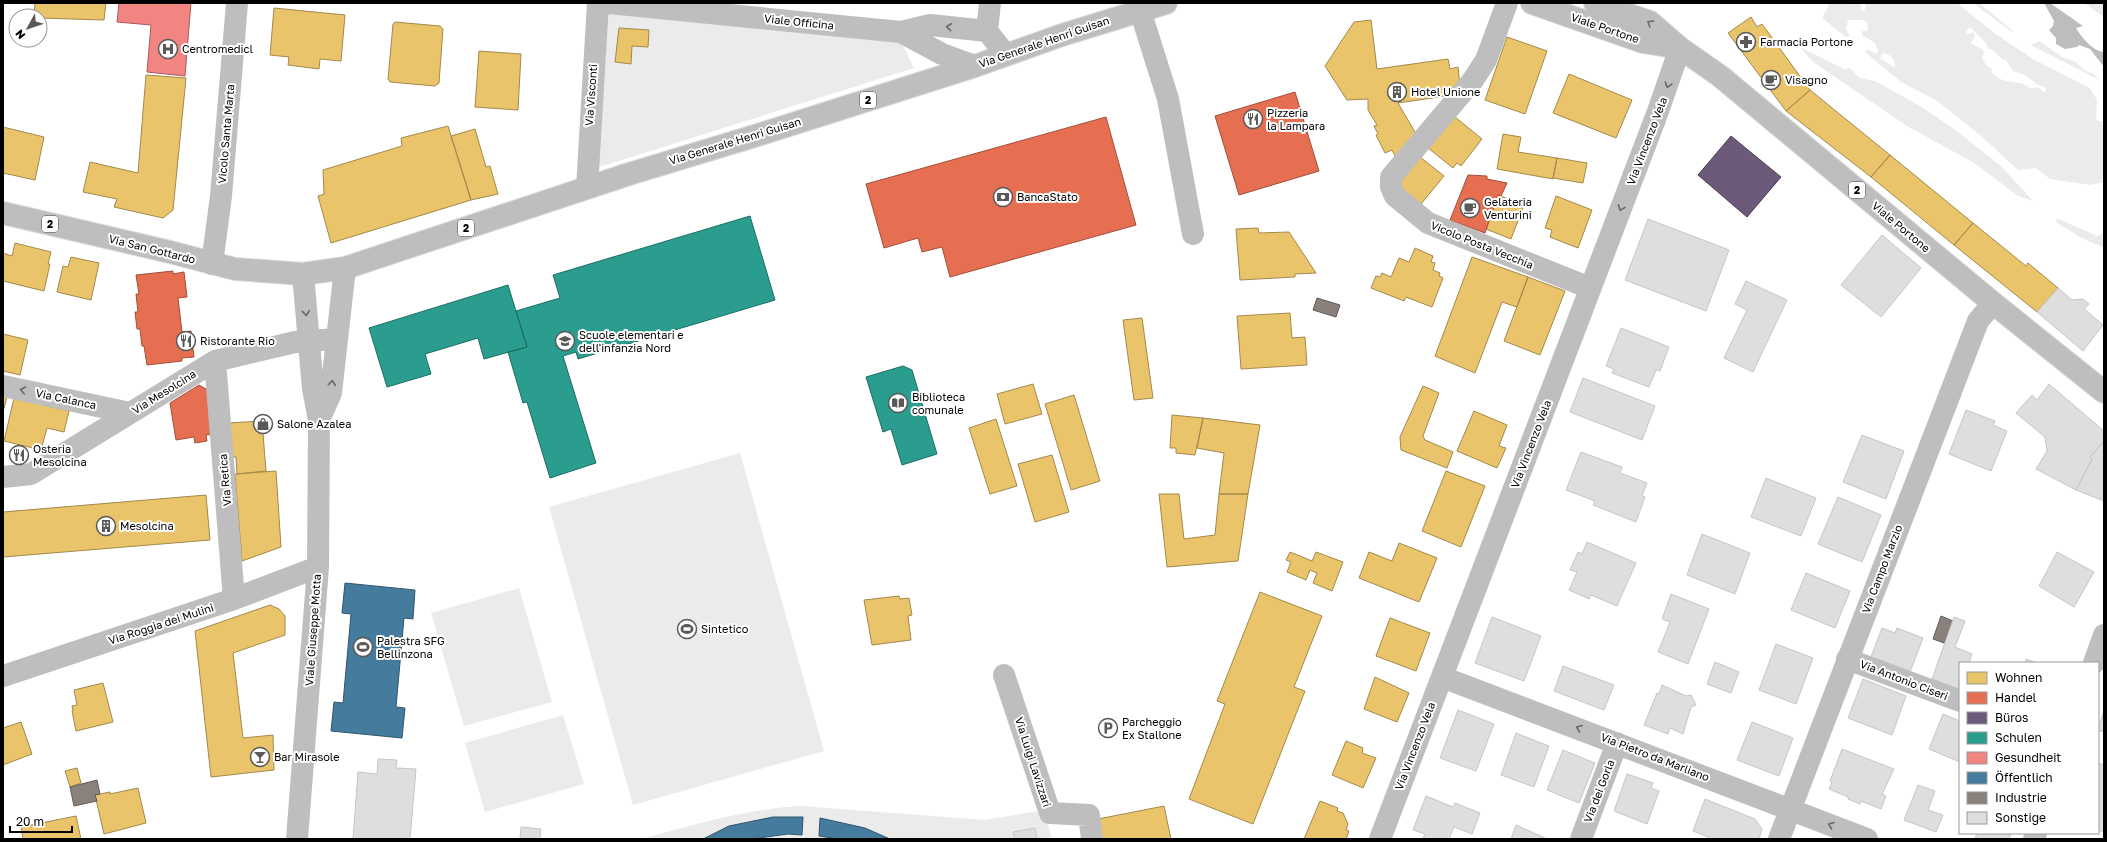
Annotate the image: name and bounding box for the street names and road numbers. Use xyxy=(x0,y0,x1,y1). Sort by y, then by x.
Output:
street label: Viale Portone xyxy=(1569,10,1641,45)
street label: Viale Officina xyxy=(763,11,835,32)
street label: Via Generale Henri Guisan xyxy=(977,13,1111,70)
street label: Via Visconti xyxy=(582,64,599,126)
street label: Vicolo Santa Marta xyxy=(215,84,236,184)
road number: 2 xyxy=(860,92,876,108)
street label: Via Vincenzo Vela xyxy=(1624,95,1669,187)
street label: Via Generale Henri Guisan xyxy=(667,114,802,167)
road number: 2 xyxy=(1849,182,1865,198)
street label: Viale Portone xyxy=(1870,199,1933,255)
road number: 2 xyxy=(42,216,58,232)
street label: Vicolo Posta Vecchia xyxy=(1429,218,1535,271)
road number: 2 xyxy=(458,220,474,236)
street label: Via San Gottardo xyxy=(107,231,197,266)
street label: Via Mesolcina xyxy=(129,367,198,416)
street label: Via Calanca xyxy=(35,386,98,411)
street label: Via Vincenzo Vela xyxy=(1508,398,1553,490)
street label: Via Retica xyxy=(216,453,233,507)
street label: Via Campo Marzio xyxy=(1859,522,1905,615)
street label: Viale Giuseppe Motta xyxy=(302,574,323,686)
street label: Via Roggia dei Mulini xyxy=(107,600,215,647)
street label: Via Antonio Ciseri xyxy=(1858,657,1950,702)
street label: Via Vincenzo Vela xyxy=(1392,700,1437,792)
street label: Via Luigi Lavizzari xyxy=(1013,715,1054,808)
street label: Via Pietro da Marliano xyxy=(1599,730,1712,783)
street label: Via dei Gorla xyxy=(1581,757,1617,824)

